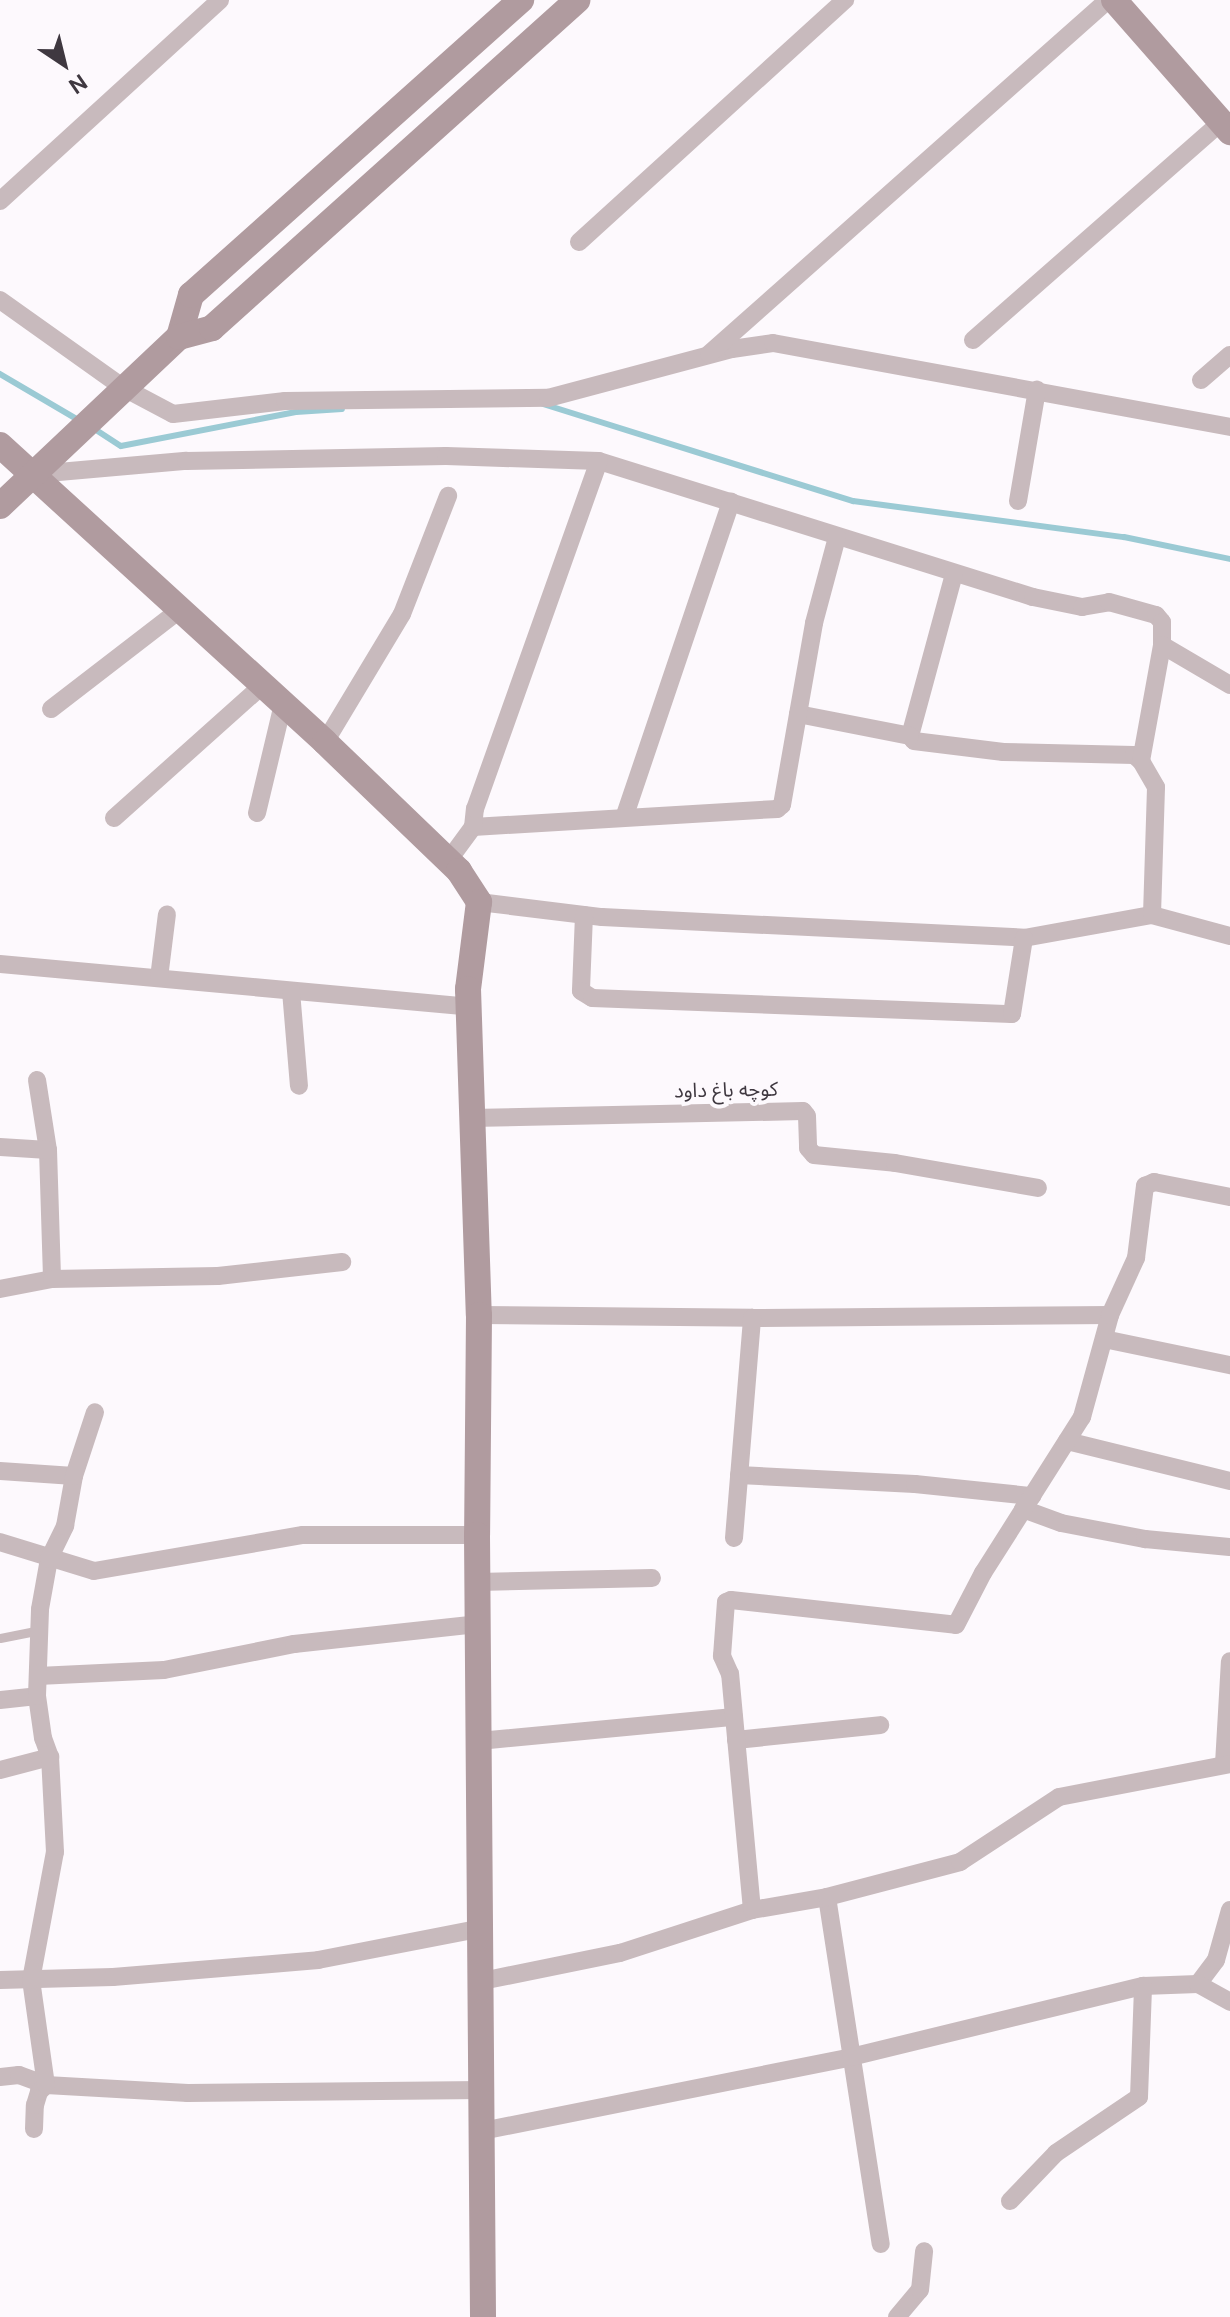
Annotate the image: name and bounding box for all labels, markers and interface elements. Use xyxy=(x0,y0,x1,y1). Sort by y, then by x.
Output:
north arrow xyxy=(24,24,104,104)
text: N xyxy=(63,68,93,101)
street label: کوچه باغ داود xyxy=(674,1077,778,1103)

